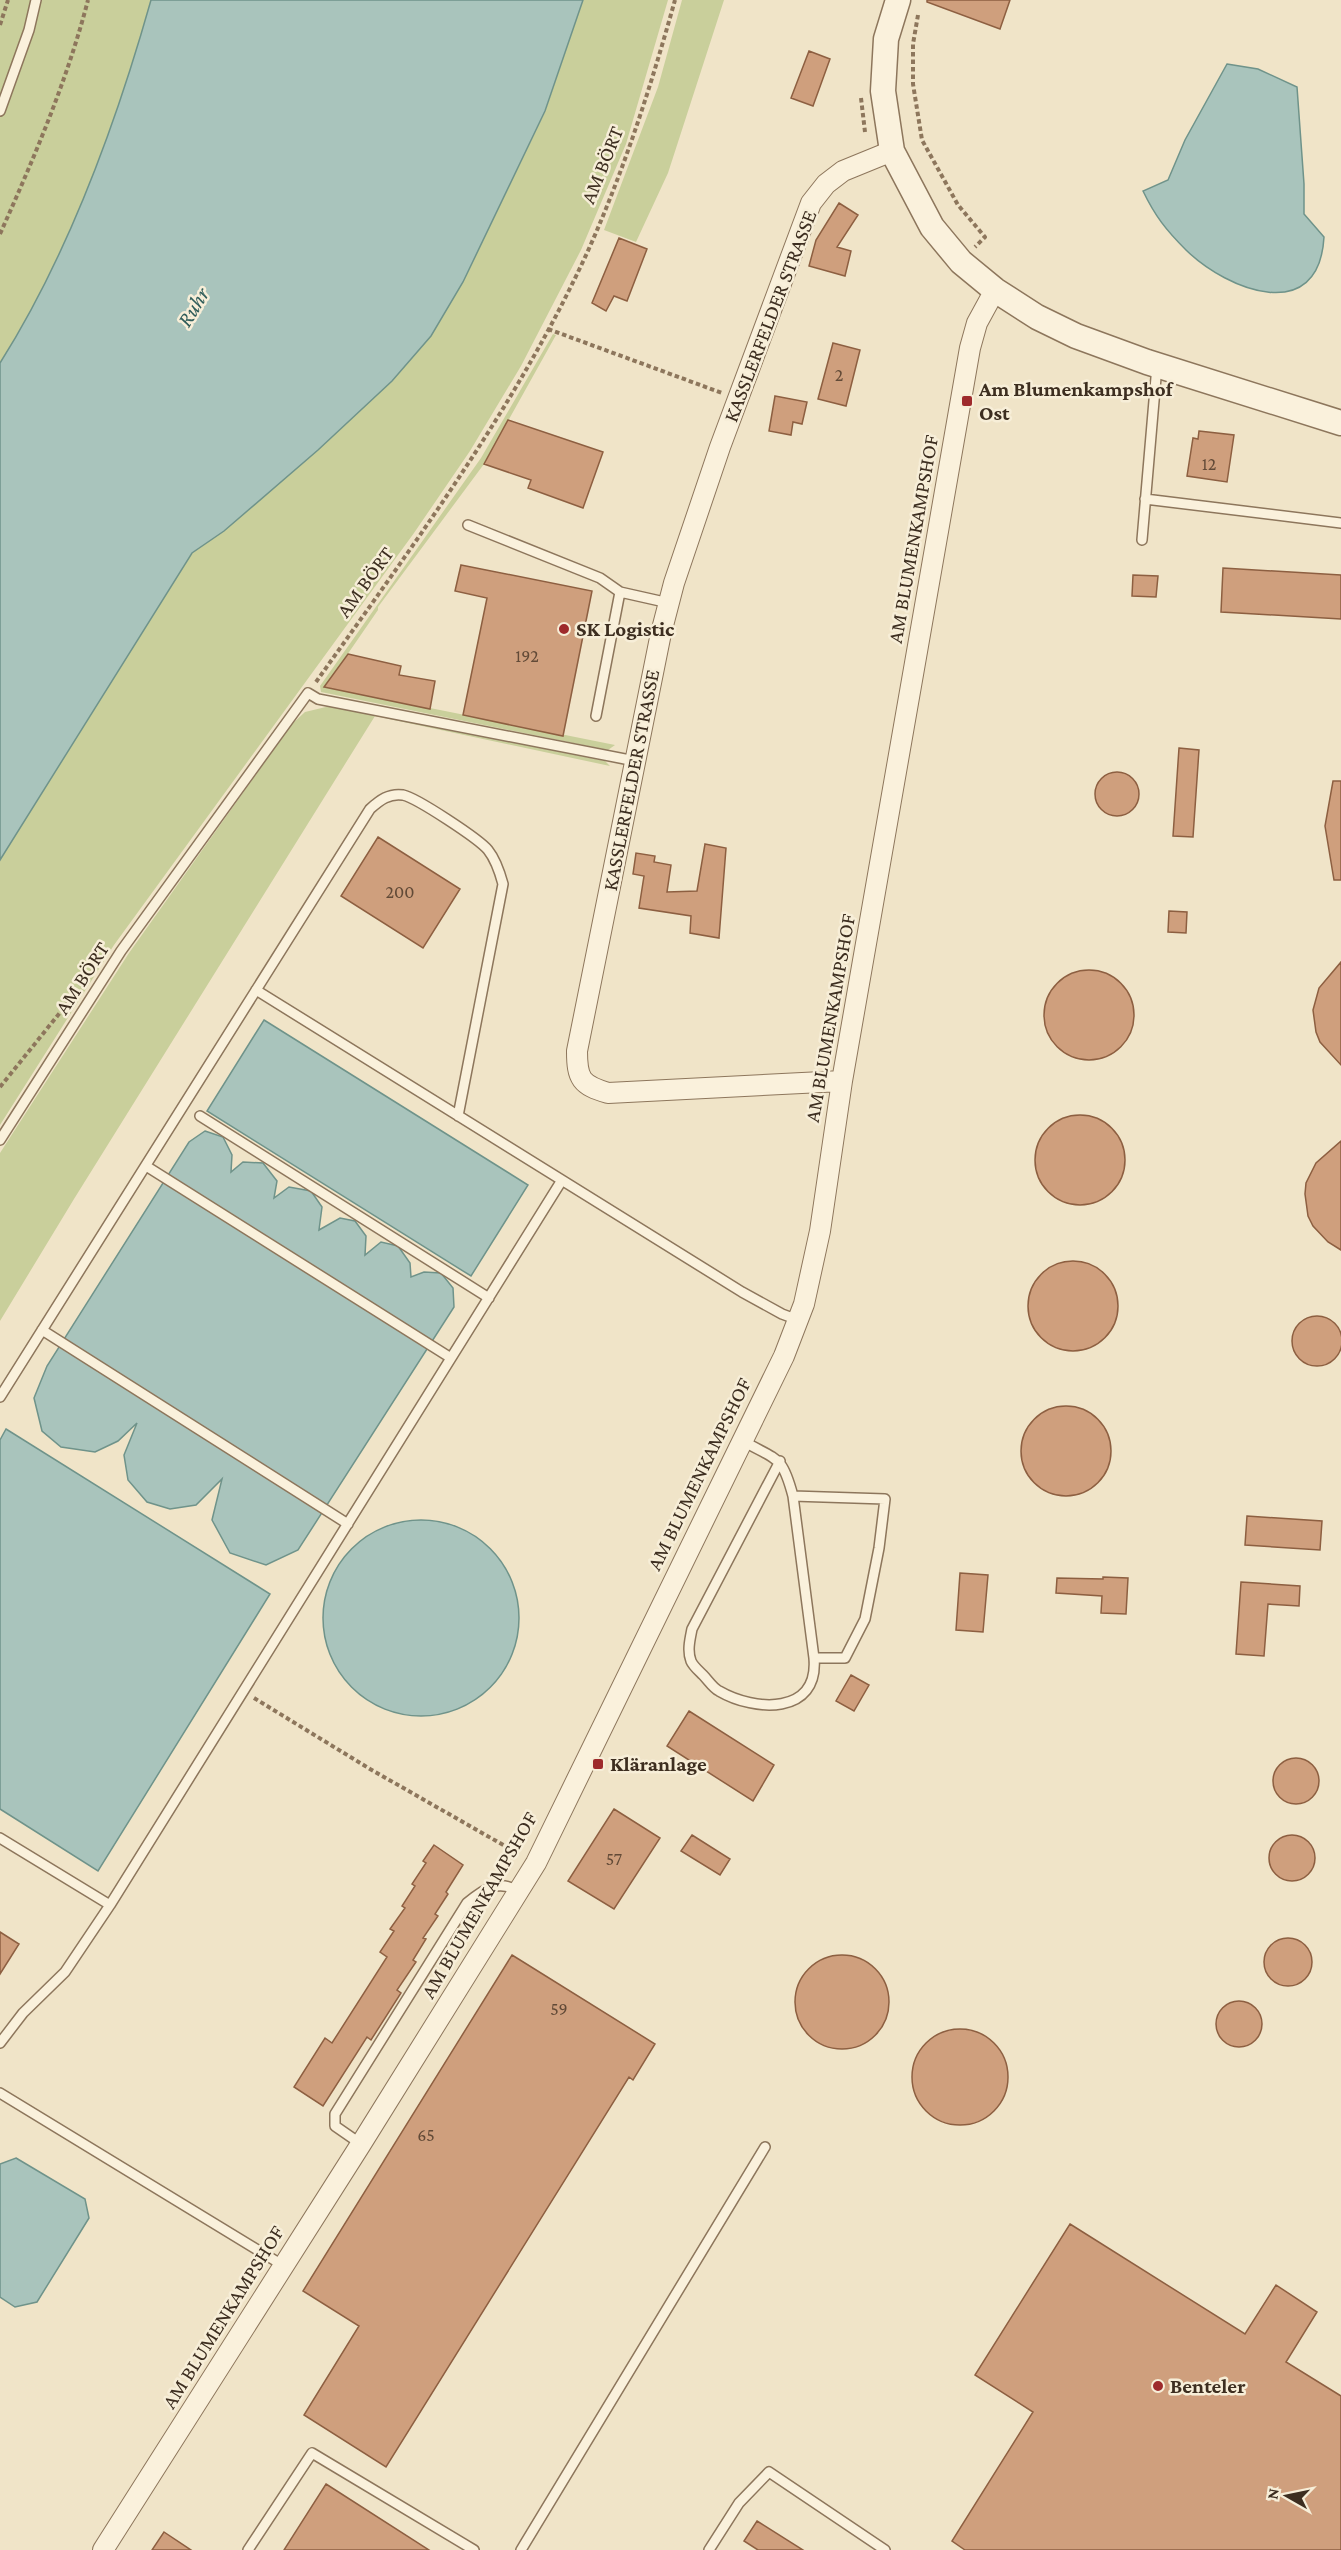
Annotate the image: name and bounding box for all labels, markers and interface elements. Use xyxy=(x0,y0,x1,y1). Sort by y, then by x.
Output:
street label: AM BÖRT xyxy=(576,122,629,207)
street label: KASSLERFELDER STRASSE xyxy=(718,207,822,425)
water label: Ruhr xyxy=(172,282,215,331)
house number: 2 xyxy=(835,365,843,385)
place label: Am Blumenkampshof Ost xyxy=(978,377,1174,425)
marker: Am Blumenkampshof Ost xyxy=(960,394,974,408)
street label: AM BLUMENKAMPSHOF xyxy=(883,432,943,645)
house number: 12 xyxy=(1202,454,1216,474)
street label: AM BÖRT xyxy=(331,542,399,622)
place label: SK Logistic xyxy=(576,617,675,641)
marker: SK Logistic xyxy=(557,622,571,636)
house number: 192 xyxy=(515,646,539,666)
street label: KASSLERFELDER STRASSE xyxy=(598,667,664,893)
house number: 200 xyxy=(386,882,414,902)
street label: AM BLUMENKAMPSHOF xyxy=(800,911,860,1124)
street label: AM BÖRT xyxy=(50,937,115,1019)
street label: AM BLUMENKAMPSHOF xyxy=(642,1373,756,1574)
place label: Kläranlage xyxy=(610,1752,707,1776)
marker: Kläranlage xyxy=(591,1757,605,1771)
street label: AM BLUMENKAMPSHOF xyxy=(416,1807,542,2002)
house number: 57 xyxy=(606,1849,622,1869)
house number: 59 xyxy=(550,1999,568,2019)
house number: 65 xyxy=(417,2125,435,2145)
street label: AM BLUMENKAMPSHOF xyxy=(157,2221,289,2413)
place label: Benteler xyxy=(1170,2374,1246,2398)
marker: Benteler xyxy=(1151,2379,1165,2393)
north arrow xyxy=(1257,2466,1317,2526)
text: N xyxy=(1263,2487,1282,2500)

